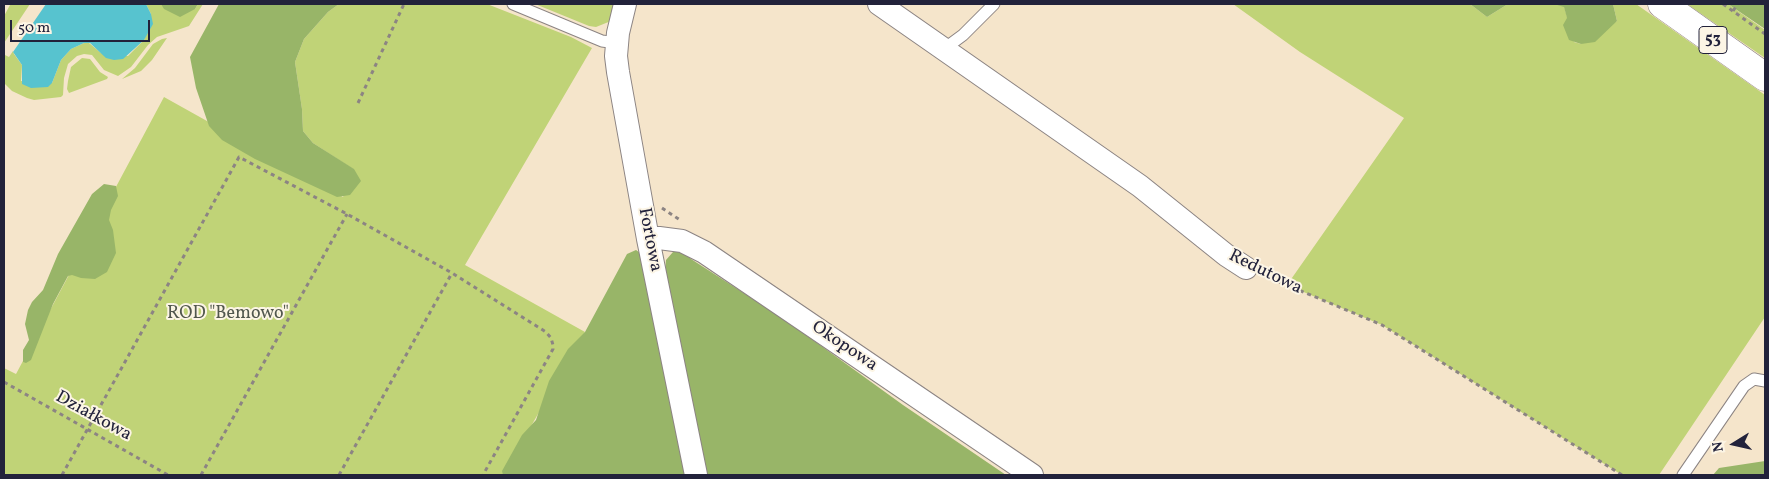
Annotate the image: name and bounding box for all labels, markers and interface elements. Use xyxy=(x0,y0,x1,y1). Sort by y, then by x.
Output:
scale bar xyxy=(12,10,152,42)
text: 50 m xyxy=(18,18,50,39)
road number: 53 xyxy=(1699,26,1727,54)
street label: Fortowa xyxy=(632,206,666,274)
street label: Redutowa xyxy=(1225,246,1305,300)
park label: ROD "Bemowo" xyxy=(167,304,289,326)
street label: Okopowa xyxy=(807,317,881,377)
street label: Działkowa xyxy=(51,387,135,447)
north arrow xyxy=(1709,419,1759,469)
text: N xyxy=(1708,440,1729,453)

